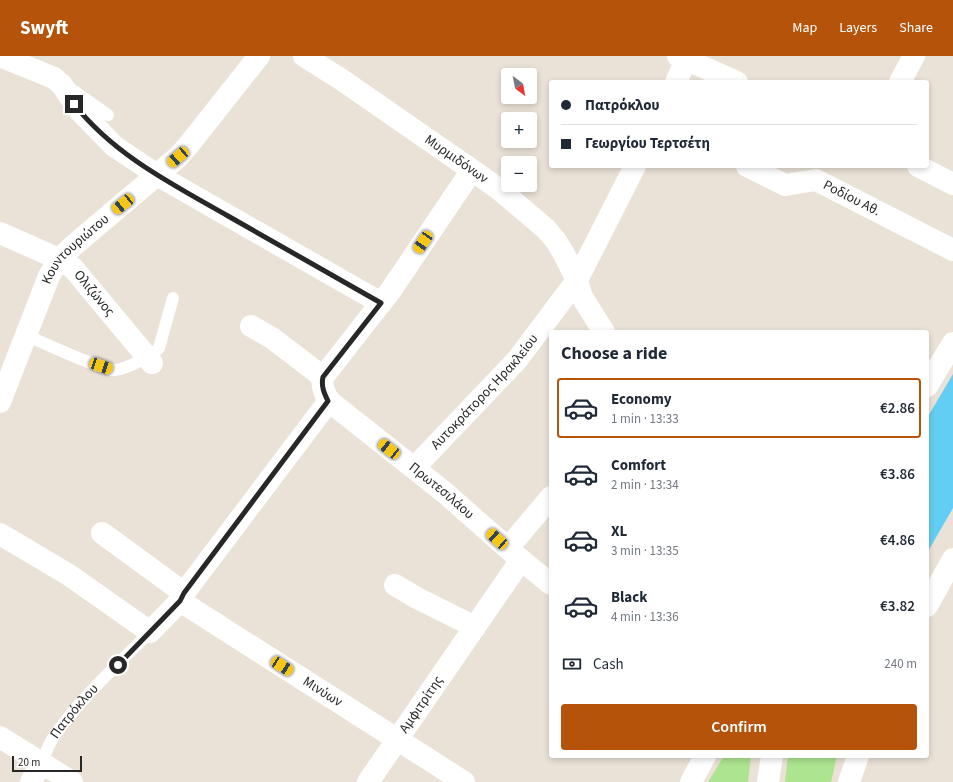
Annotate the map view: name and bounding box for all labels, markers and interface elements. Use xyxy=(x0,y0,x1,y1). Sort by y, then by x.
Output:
text: Swyft xyxy=(20,15,68,42)
text: Map xyxy=(792,18,817,38)
text: Layers xyxy=(839,18,877,38)
text: Share xyxy=(899,18,933,38)
north arrow xyxy=(501,68,537,104)
map controls xyxy=(501,68,537,192)
route end xyxy=(65,95,83,113)
text: Πατρόκλου xyxy=(585,95,659,116)
button: + xyxy=(501,112,537,148)
street label: Μυρμιδόνων xyxy=(420,130,493,189)
text: Γεωργίου Τερτσέτη xyxy=(585,133,710,154)
car xyxy=(165,145,191,169)
button: − xyxy=(501,156,537,192)
street label: Ροδίου Αθ. xyxy=(820,175,884,221)
car xyxy=(110,192,136,216)
street label: Κουντουριώτου xyxy=(37,209,114,287)
car xyxy=(411,229,435,255)
street label: Ολιζώνος xyxy=(69,266,119,321)
street label: Αυτοκράτορος Ηρακλείου xyxy=(426,330,543,454)
text: Choose a ride xyxy=(561,341,667,366)
car xyxy=(88,356,114,376)
text: Economy xyxy=(611,389,672,410)
icon: car xyxy=(563,390,599,426)
text: €2.86 xyxy=(880,398,915,419)
text: 1 min · 13:33 xyxy=(611,410,679,428)
car xyxy=(376,437,402,461)
text: Comfort xyxy=(611,455,666,476)
icon: car xyxy=(563,456,599,492)
street label: Πρωτεσιλάου xyxy=(405,458,478,524)
text: €3.86 xyxy=(880,464,915,485)
text: 2 min · 13:34 xyxy=(611,476,679,494)
text: XL xyxy=(611,521,627,542)
icon: car xyxy=(563,522,599,558)
car xyxy=(484,527,510,551)
text: €4.86 xyxy=(880,530,915,551)
text: 3 min · 13:35 xyxy=(611,542,679,560)
text: Black xyxy=(611,587,648,608)
icon: car xyxy=(563,588,599,624)
text: €3.82 xyxy=(880,596,915,617)
text: 4 min · 13:36 xyxy=(611,608,679,626)
icon: cash xyxy=(561,653,583,675)
car xyxy=(269,654,295,678)
text: Cash xyxy=(593,654,624,675)
text: 240 m xyxy=(884,655,917,673)
route start xyxy=(109,656,127,674)
street label: Μινύων xyxy=(299,672,347,712)
street label: Αμφιτρίτης xyxy=(394,672,448,737)
street label: Πατρόκλου xyxy=(45,679,103,743)
button: Confirm xyxy=(561,704,917,750)
scale bar xyxy=(12,754,82,773)
text: 20 m xyxy=(18,755,40,770)

